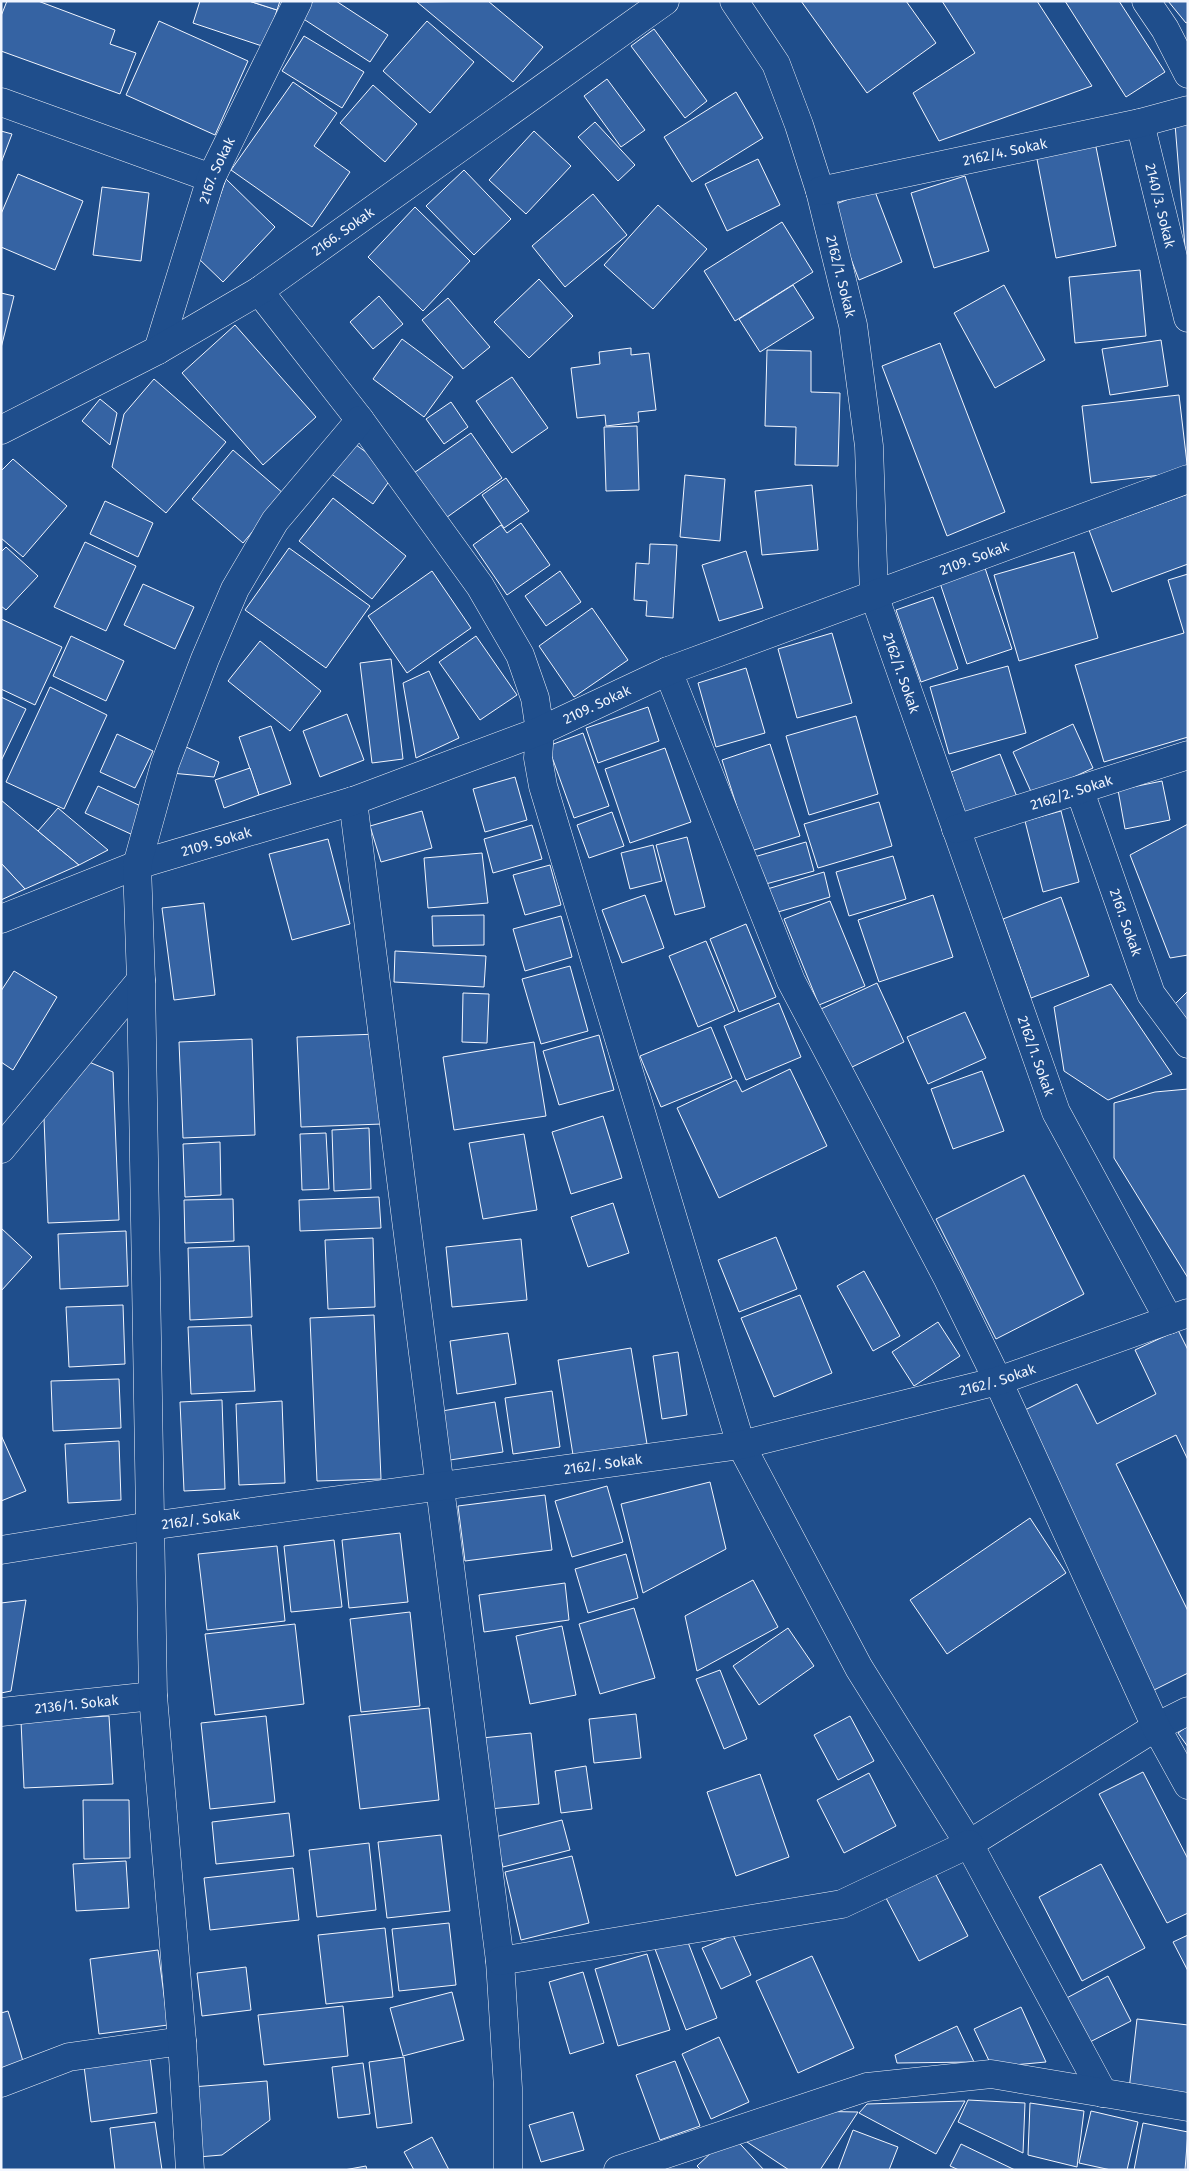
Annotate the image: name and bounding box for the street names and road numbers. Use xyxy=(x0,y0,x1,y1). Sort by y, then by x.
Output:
street label: 2167. Sokak xyxy=(195,134,239,206)
street label: 2162/4. Sokak xyxy=(961,134,1049,169)
street label: 2140/3. Sokak xyxy=(1142,162,1179,250)
street label: 2166. Sokak xyxy=(308,203,378,259)
street label: 2162/1. Sokak xyxy=(823,233,860,320)
street label: 2109. Sokak xyxy=(937,537,1012,578)
street label: 2162/1. Sokak xyxy=(879,631,924,716)
street label: 2109. Sokak xyxy=(560,681,634,727)
street label: 2162/2. Sokak xyxy=(1028,771,1115,813)
street label: 2109. Sokak xyxy=(179,823,254,860)
street label: 2161. Sokak xyxy=(1106,886,1146,959)
street label: 2162/1. Sokak xyxy=(1014,1013,1059,1099)
street label: 2162/. Sokak xyxy=(957,1360,1038,1399)
street label: 2162/. Sokak xyxy=(563,1450,644,1478)
street label: 2162/. Sokak xyxy=(160,1505,242,1533)
street label: 2136/1. Sokak xyxy=(34,1691,120,1717)

